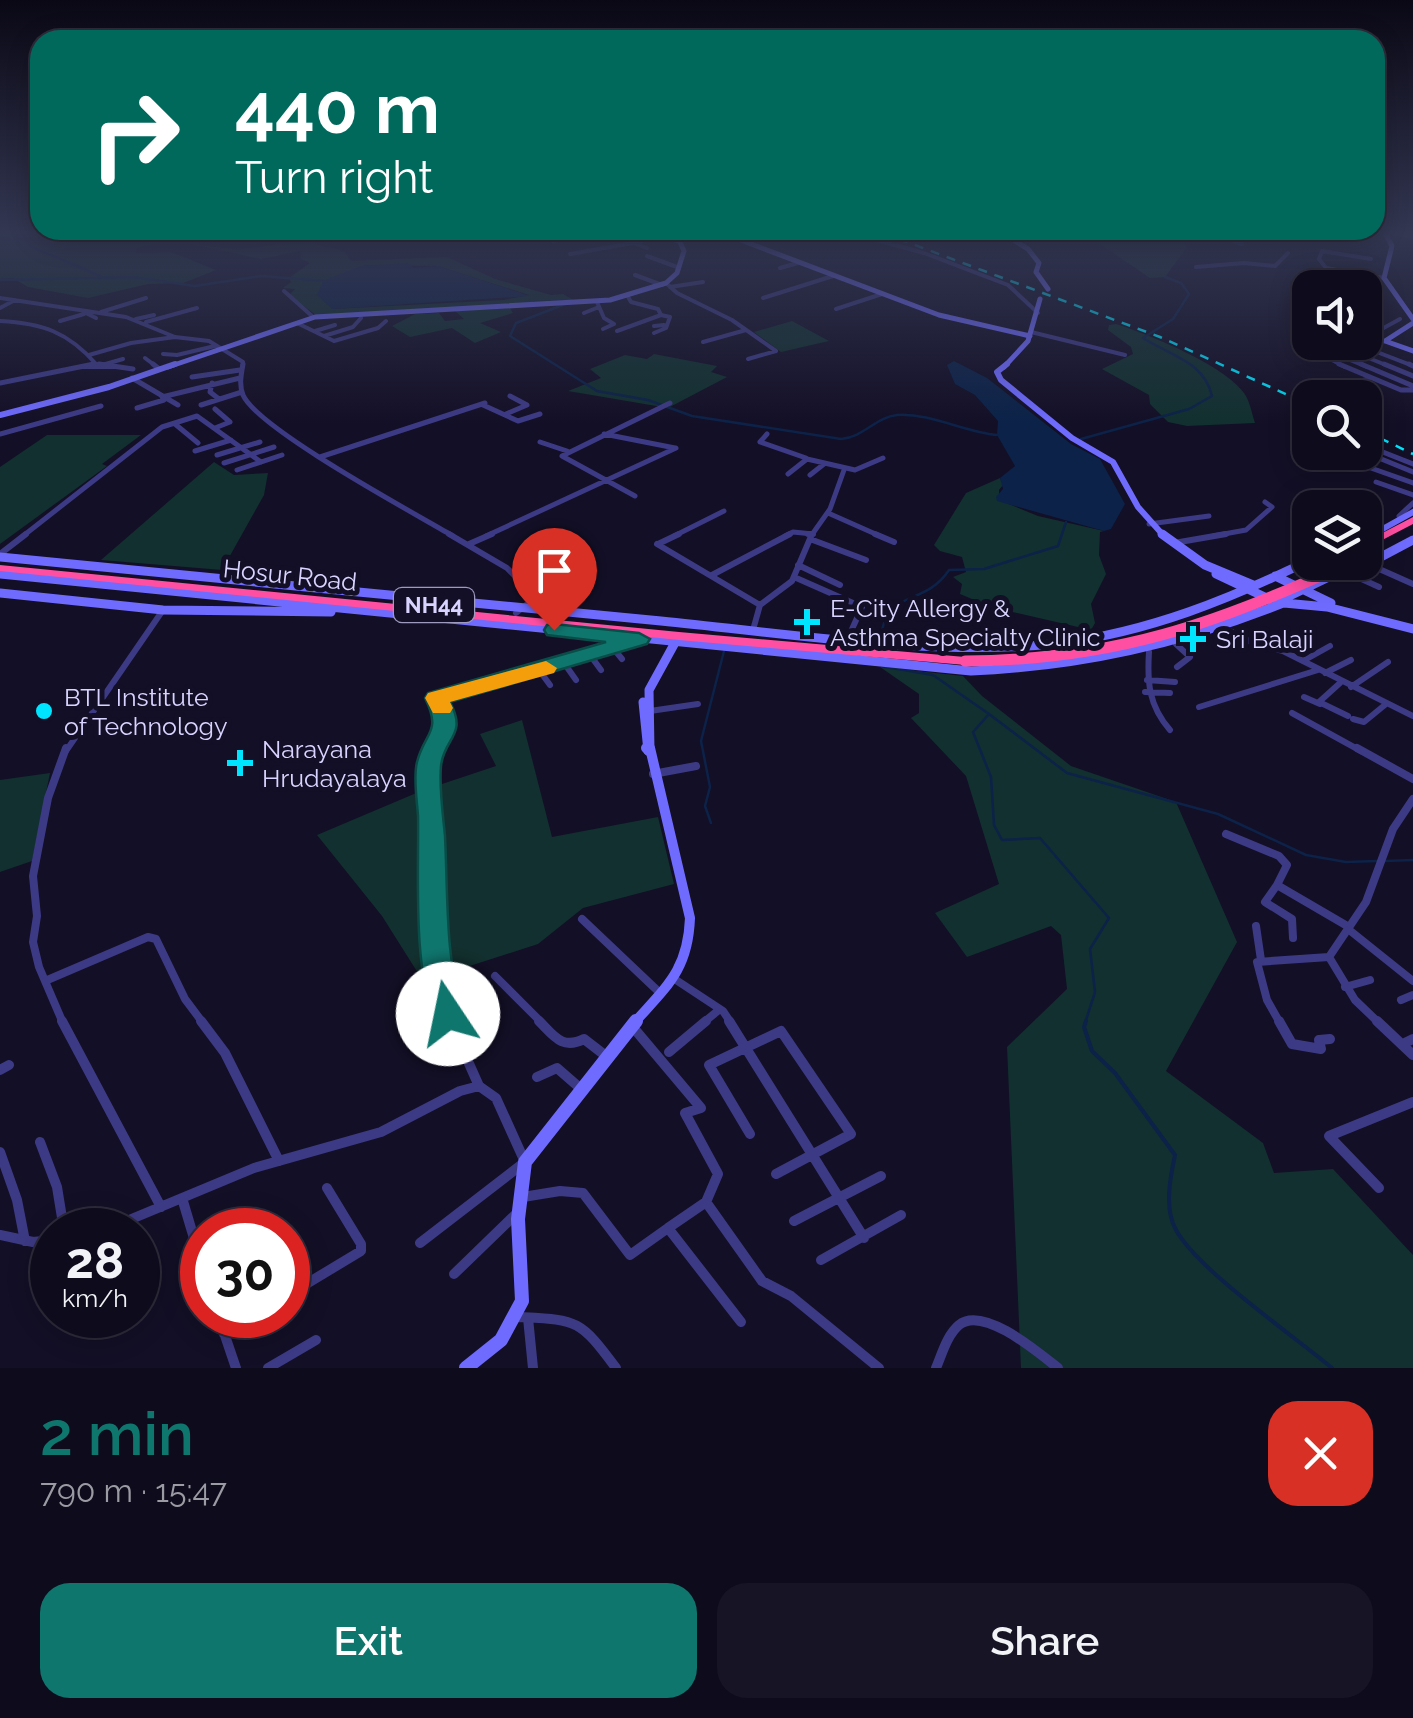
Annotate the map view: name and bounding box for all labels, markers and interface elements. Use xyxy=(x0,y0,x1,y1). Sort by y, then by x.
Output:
text: 440 m xyxy=(235,67,440,149)
icon: right xyxy=(70,70,200,200)
text: Turn right xyxy=(235,151,433,204)
map controls xyxy=(1292,270,1382,580)
button: sound xyxy=(1292,270,1382,360)
button: search xyxy=(1292,380,1382,470)
button: layers xyxy=(1292,490,1382,580)
pin xyxy=(512,528,597,631)
icon: arrive xyxy=(527,543,582,598)
street label: Hosur Road xyxy=(222,553,358,597)
road number: NH44 xyxy=(394,588,474,622)
place label: E-City Allergy & Asthma Specialty Clinic xyxy=(830,593,1100,652)
marker: E-City Allergy & Asthma Specialty Clinic xyxy=(794,609,820,635)
place label: Sri Balaji xyxy=(1216,624,1314,654)
marker: Sri Balaji xyxy=(1180,626,1206,652)
place label: BTL Institute of Technology xyxy=(64,682,228,741)
marker: BTL Institute of Technology xyxy=(33,700,55,722)
place label: Narayana Hrudayalaya xyxy=(262,734,407,793)
marker: Narayana Hrudayalaya xyxy=(227,750,253,776)
position arrow xyxy=(396,962,500,1066)
speed limit sign: 30 xyxy=(180,1208,310,1338)
text: 28 xyxy=(66,1231,124,1290)
text: km/h xyxy=(62,1283,128,1313)
text: 2 min xyxy=(40,1399,194,1469)
button: close xyxy=(1268,1401,1373,1506)
text: 790 m · 15:47 xyxy=(40,1472,227,1509)
button: Exit xyxy=(40,1583,697,1698)
button: Share xyxy=(717,1583,1373,1698)

